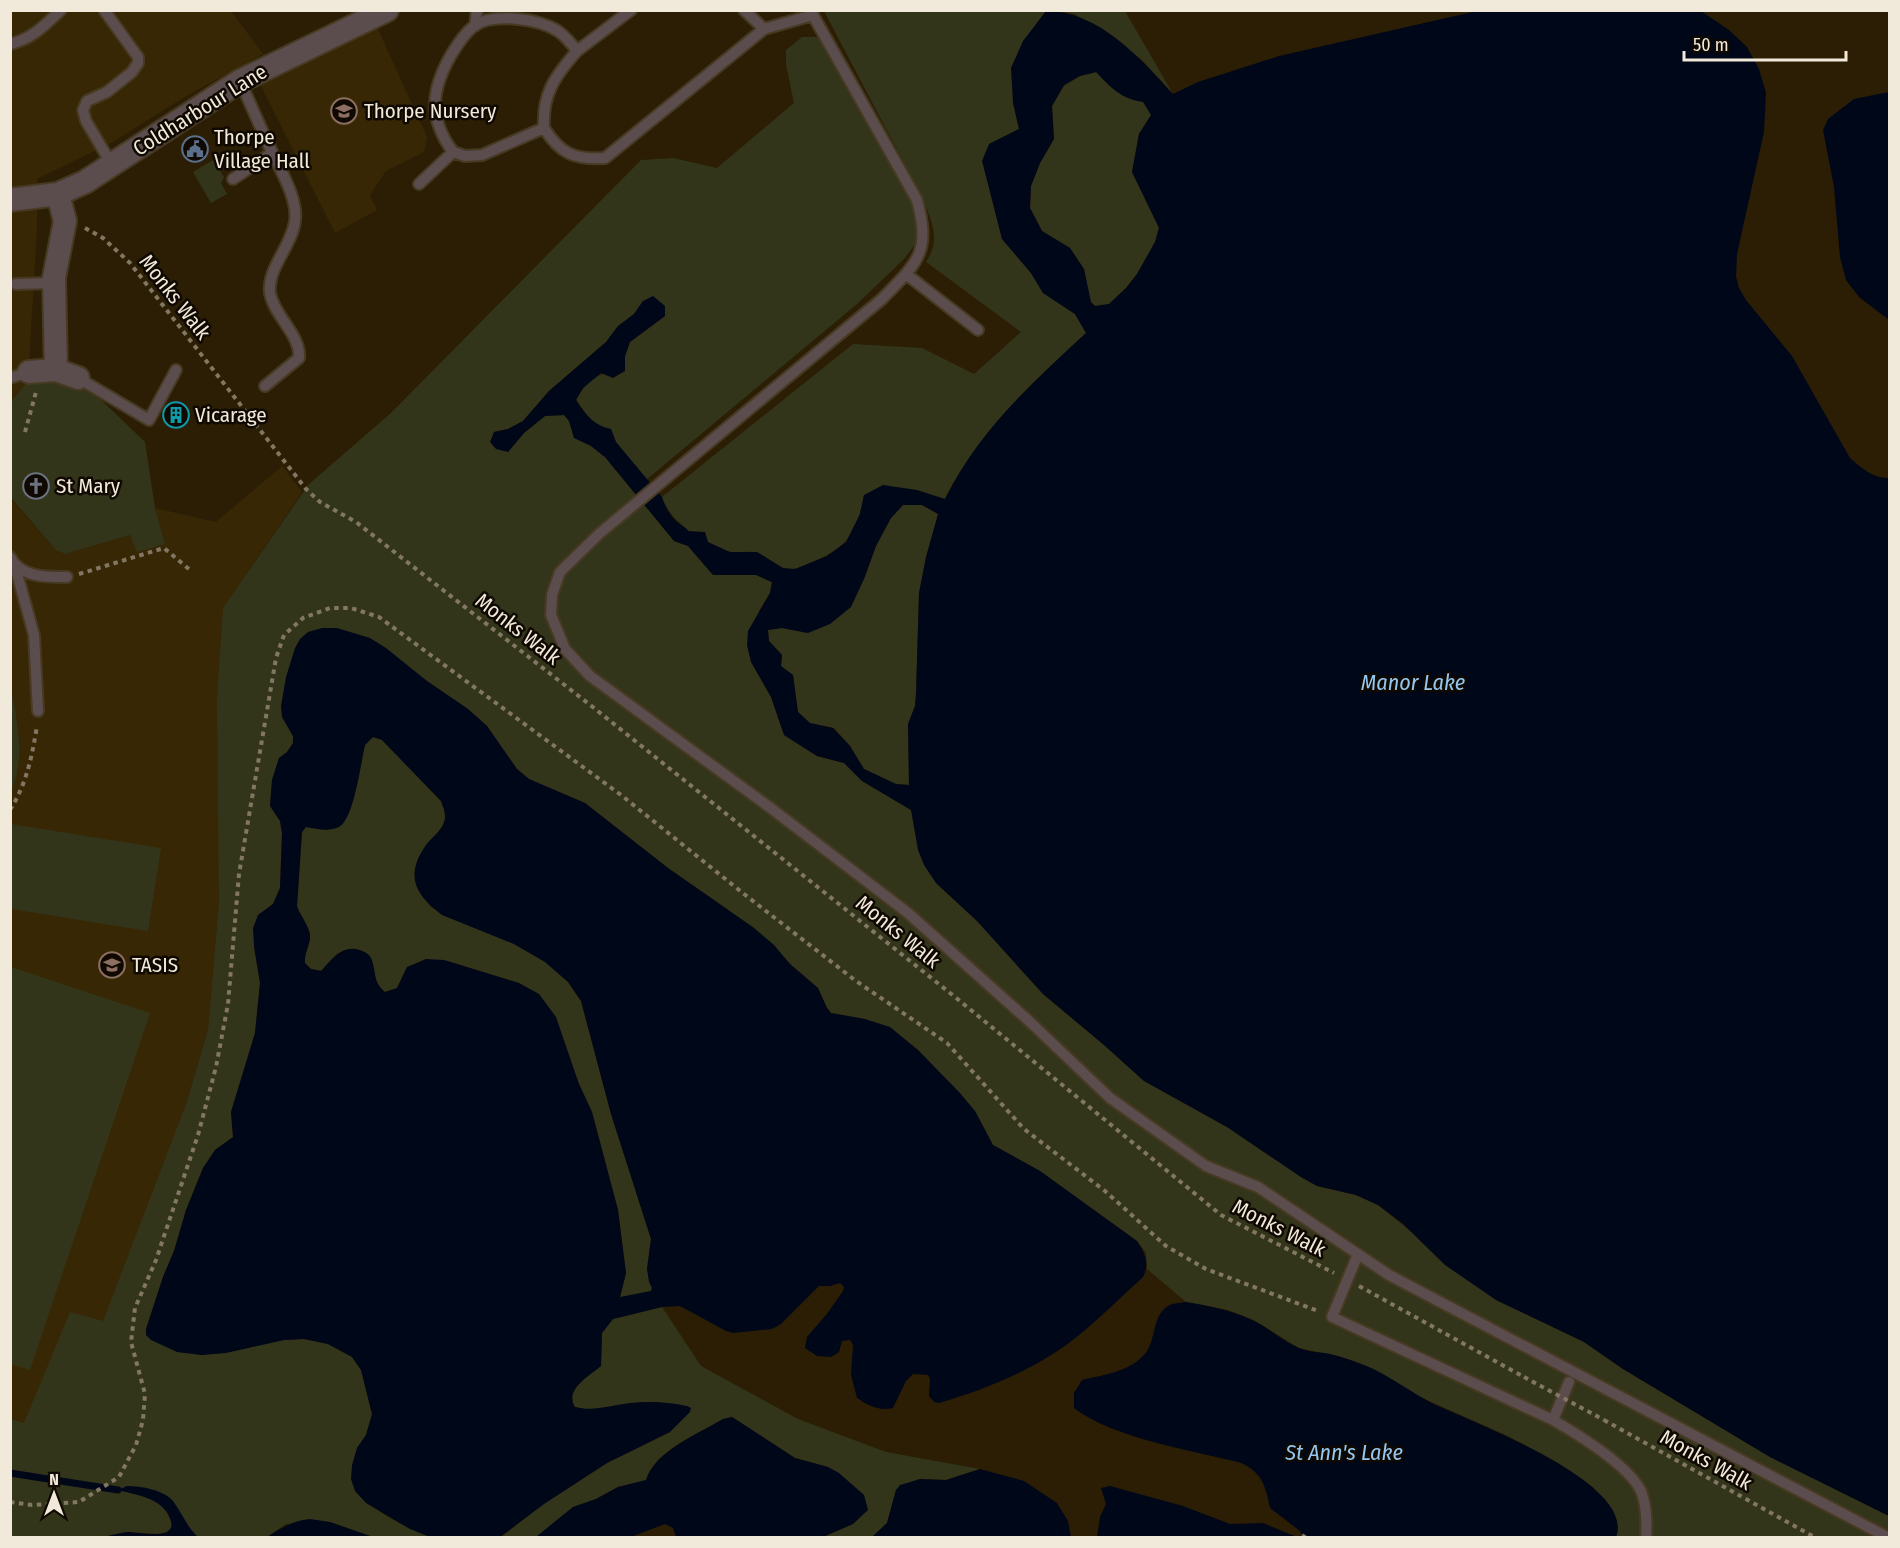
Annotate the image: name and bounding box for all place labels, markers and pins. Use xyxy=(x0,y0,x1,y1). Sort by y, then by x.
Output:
school or university icon: Thorpe Nursery xyxy=(329,96,359,126)
place label: Thorpe Nursery xyxy=(364,98,497,124)
place label: Thorpe Village Hall xyxy=(214,124,310,174)
public building icon: Thorpe Village Hall xyxy=(180,134,210,164)
building icon: Vicarage xyxy=(161,400,191,430)
place label: Vicarage xyxy=(195,402,267,428)
church icon: St Mary xyxy=(21,471,51,501)
place label: St Mary xyxy=(56,473,121,499)
school or university icon: TASIS xyxy=(97,950,127,980)
place label: TASIS xyxy=(132,952,178,978)

